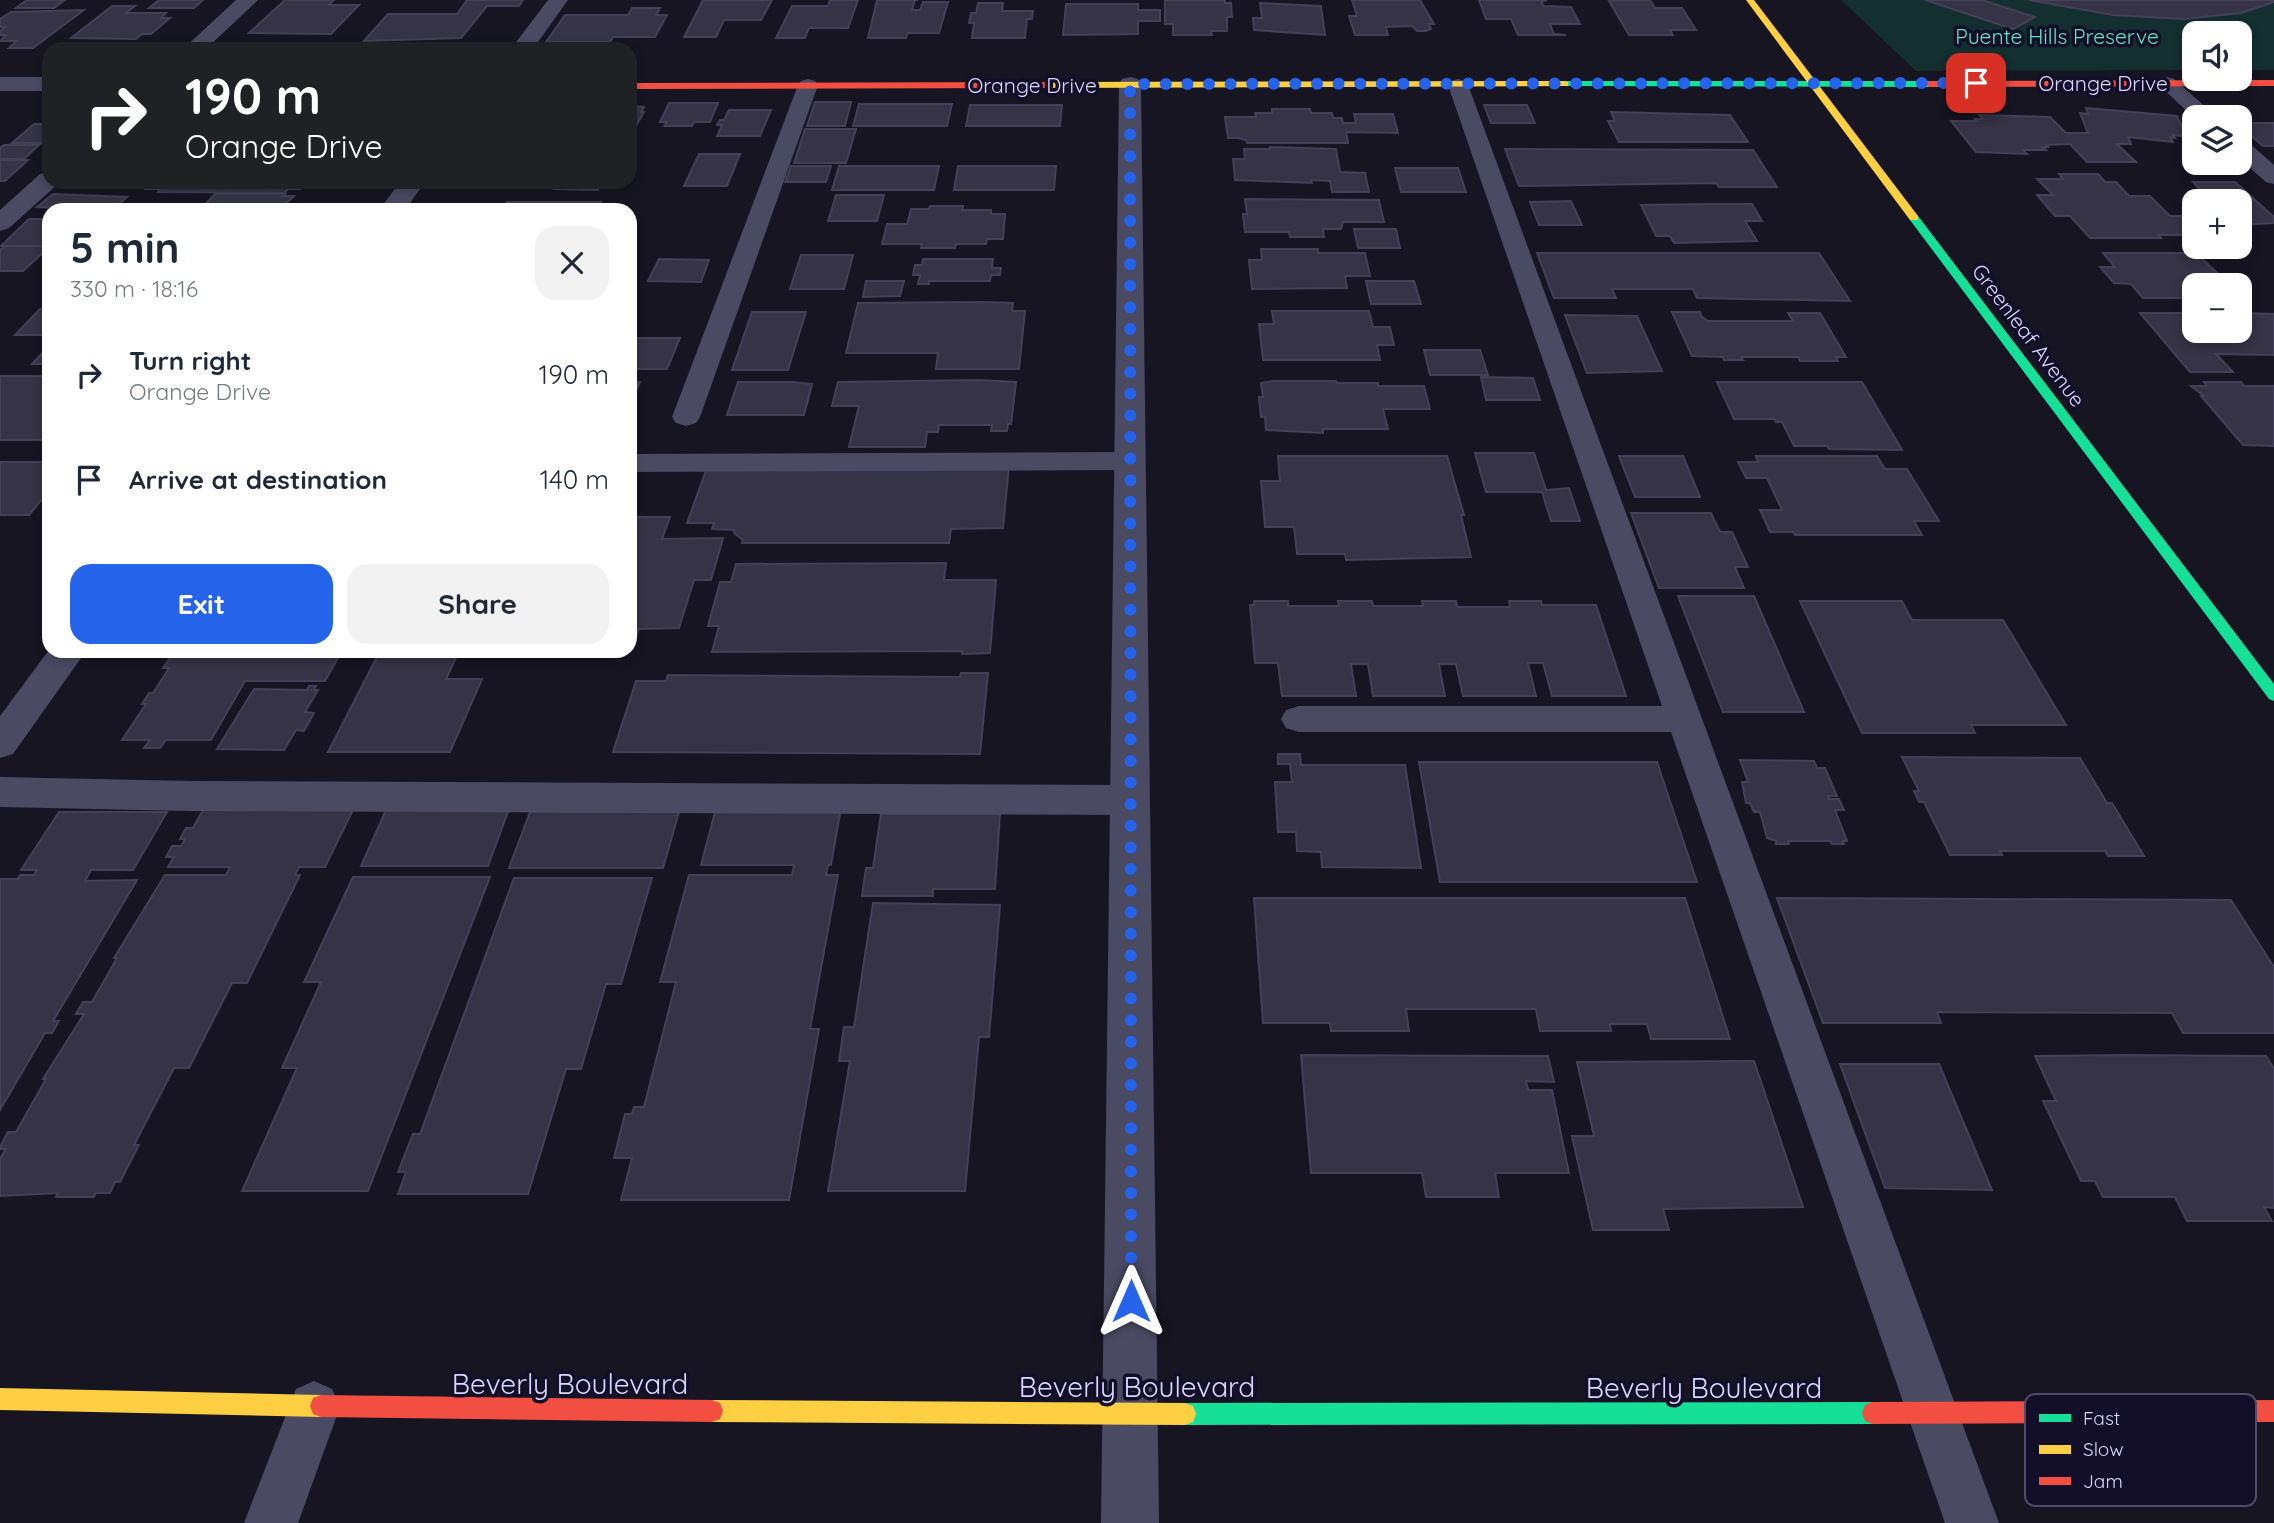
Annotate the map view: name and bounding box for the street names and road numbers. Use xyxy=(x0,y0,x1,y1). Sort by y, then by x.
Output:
street label: Orange Drive xyxy=(2038,70,2168,96)
street label: Orange Drive xyxy=(967,72,1097,98)
street label: Greenleaf Avenue xyxy=(1967,258,2091,412)
street label: Beverly Boulevard xyxy=(452,1366,688,1401)
street label: Beverly Boulevard xyxy=(1019,1369,1255,1404)
street label: Beverly Boulevard xyxy=(1586,1370,1822,1405)

